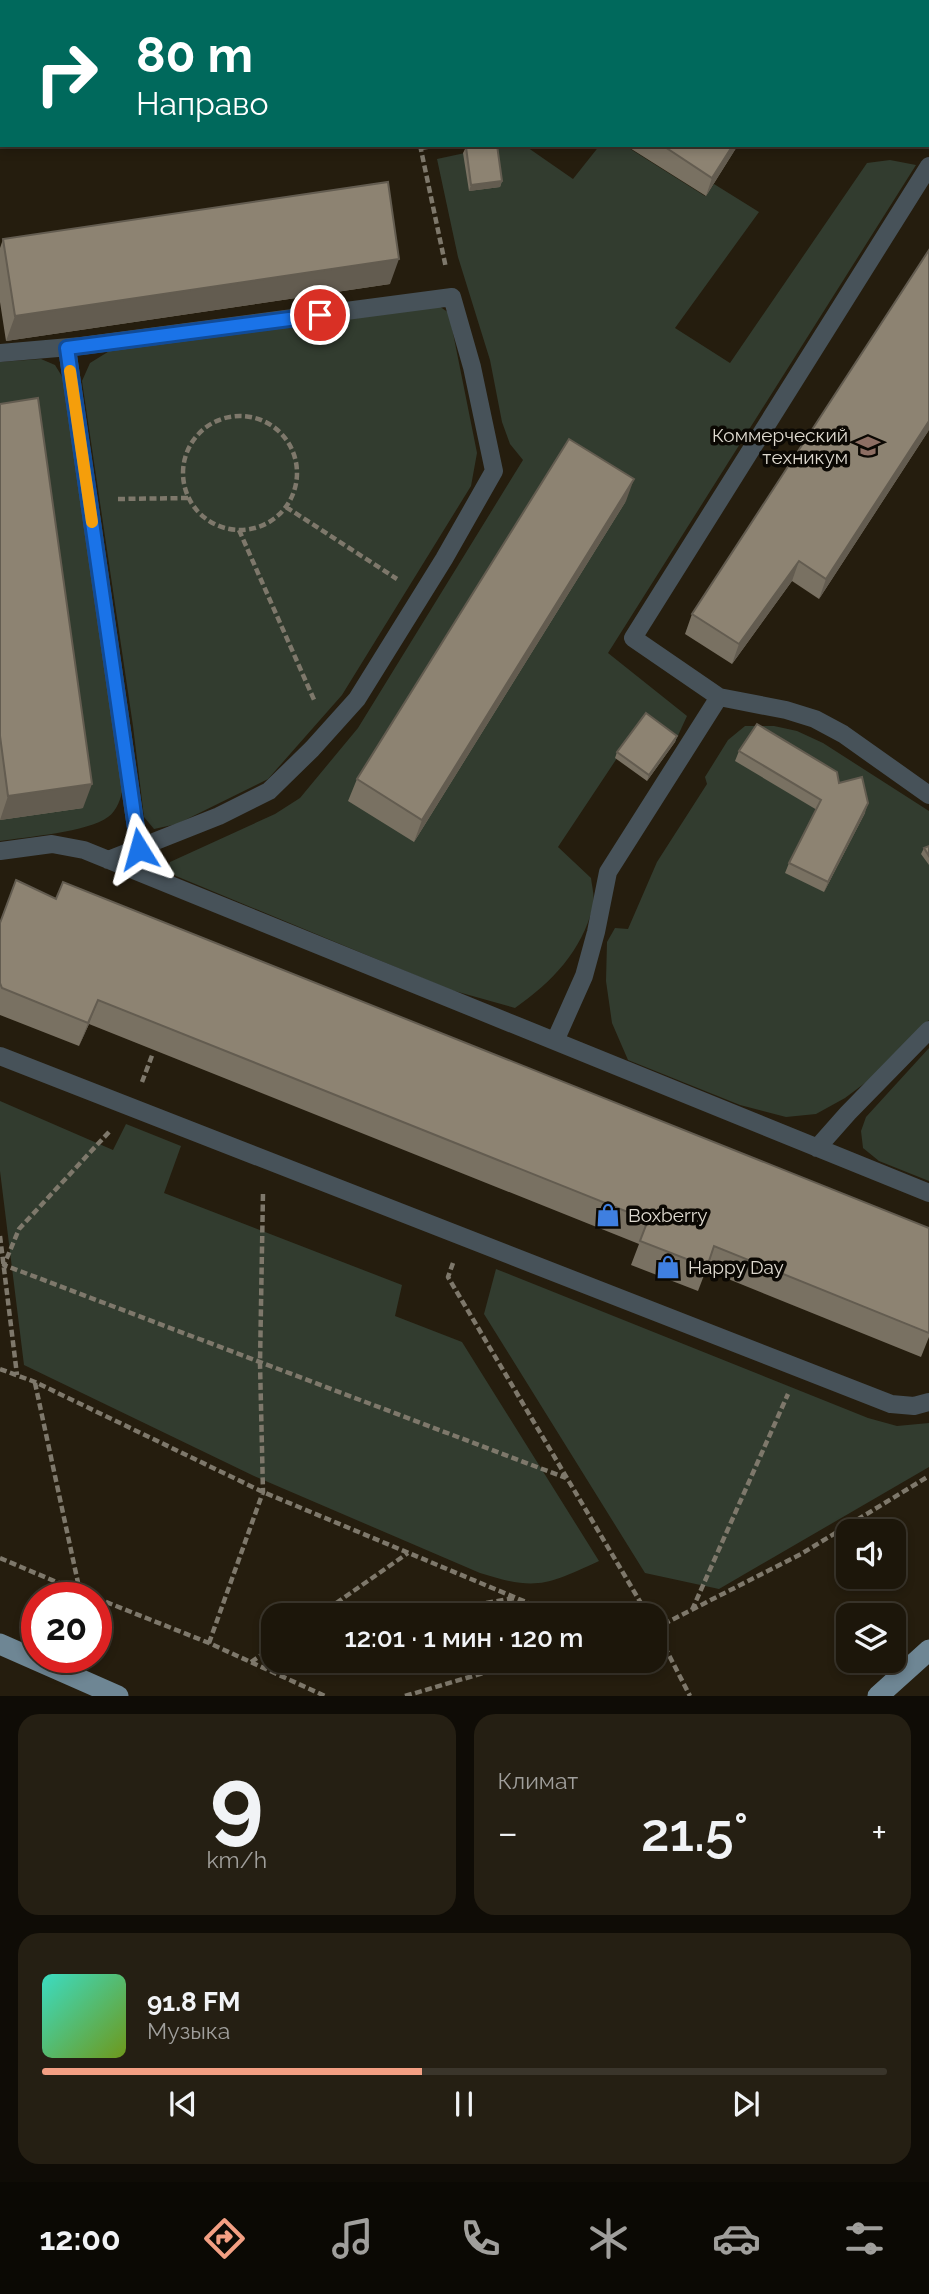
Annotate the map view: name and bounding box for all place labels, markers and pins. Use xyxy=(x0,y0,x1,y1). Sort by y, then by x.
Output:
pin xyxy=(290,285,350,345)
place label: Коммерческий техникум xyxy=(712,424,848,468)
school or university icon: Коммерческий техникум xyxy=(854,432,882,460)
shop icon: Boxberry xyxy=(594,1201,622,1229)
place label: Boxberry xyxy=(628,1204,708,1226)
shop icon: Happy Day xyxy=(654,1253,682,1281)
place label: Happy Day xyxy=(688,1256,784,1278)

